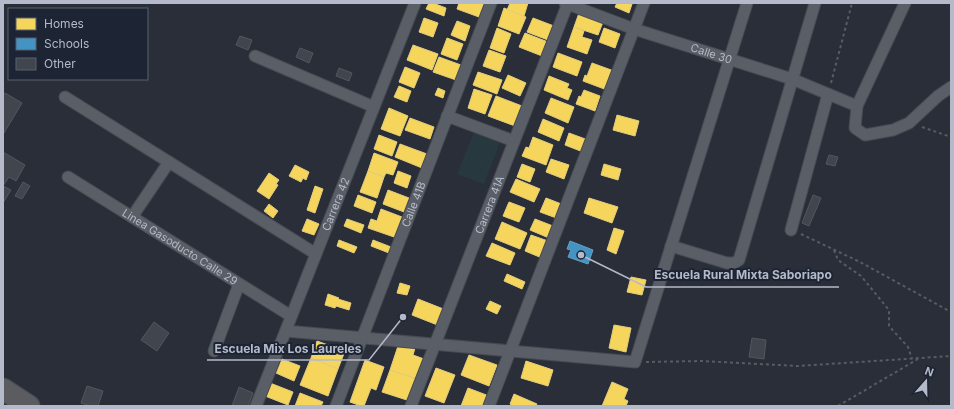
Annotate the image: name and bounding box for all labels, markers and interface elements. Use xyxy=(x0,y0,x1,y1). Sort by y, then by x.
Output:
legend xyxy=(8,8,148,80)
text: Homes xyxy=(44,16,84,31)
text: Schools xyxy=(44,36,89,51)
street label: Calle 30 xyxy=(689,40,734,67)
text: Other xyxy=(44,56,76,71)
street label: Carrera 41A xyxy=(472,173,507,236)
street label: Carrera 42 xyxy=(319,175,352,233)
street label: Calle 41B xyxy=(398,180,429,229)
street label: Linea Gasoducto Calle 29 xyxy=(120,206,240,288)
callout: Escuela Rural Mixta Saboriapo xyxy=(646,263,839,287)
text: Escuela Rural Mixta Saboriapo xyxy=(654,267,832,282)
callout: Escuela Mix Los Laureles xyxy=(207,336,369,360)
text: Escuela Mix Los Laureles xyxy=(215,341,362,356)
north arrow xyxy=(906,361,946,401)
text: N xyxy=(923,364,936,380)

